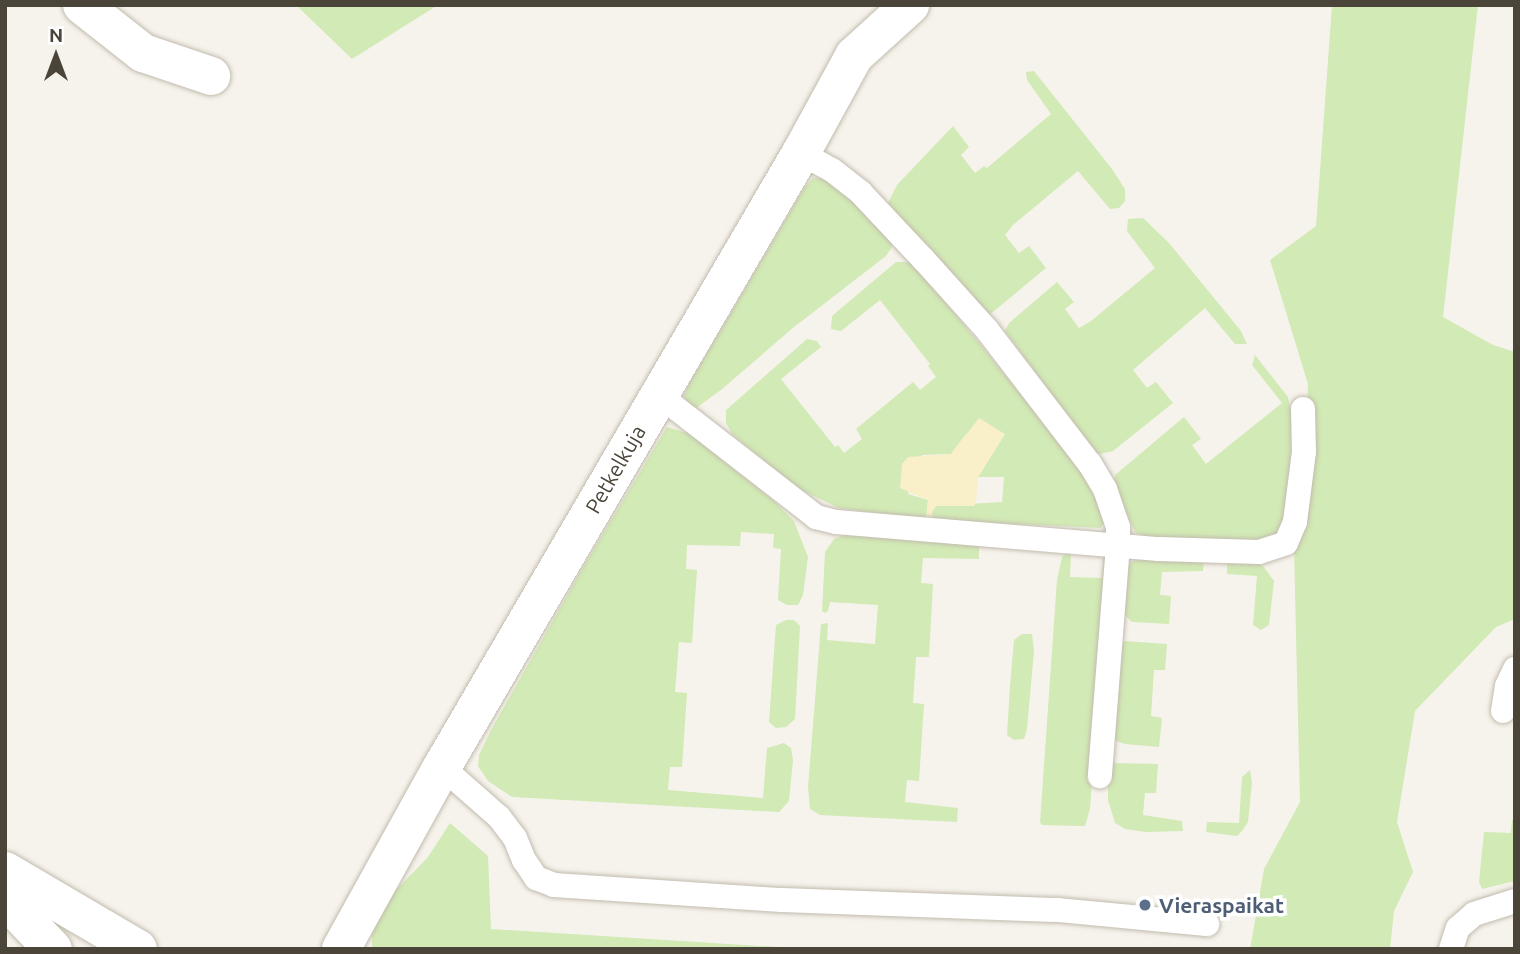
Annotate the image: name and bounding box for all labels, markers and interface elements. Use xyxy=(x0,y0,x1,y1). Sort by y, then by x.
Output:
north arrow xyxy=(21,21,91,91)
text: N xyxy=(49,24,63,46)
street label: Petkelkuja xyxy=(580,420,650,518)
place label: Vieraspaikat xyxy=(1159,892,1284,918)
marker: Vieraspaikat xyxy=(1137,897,1153,913)

